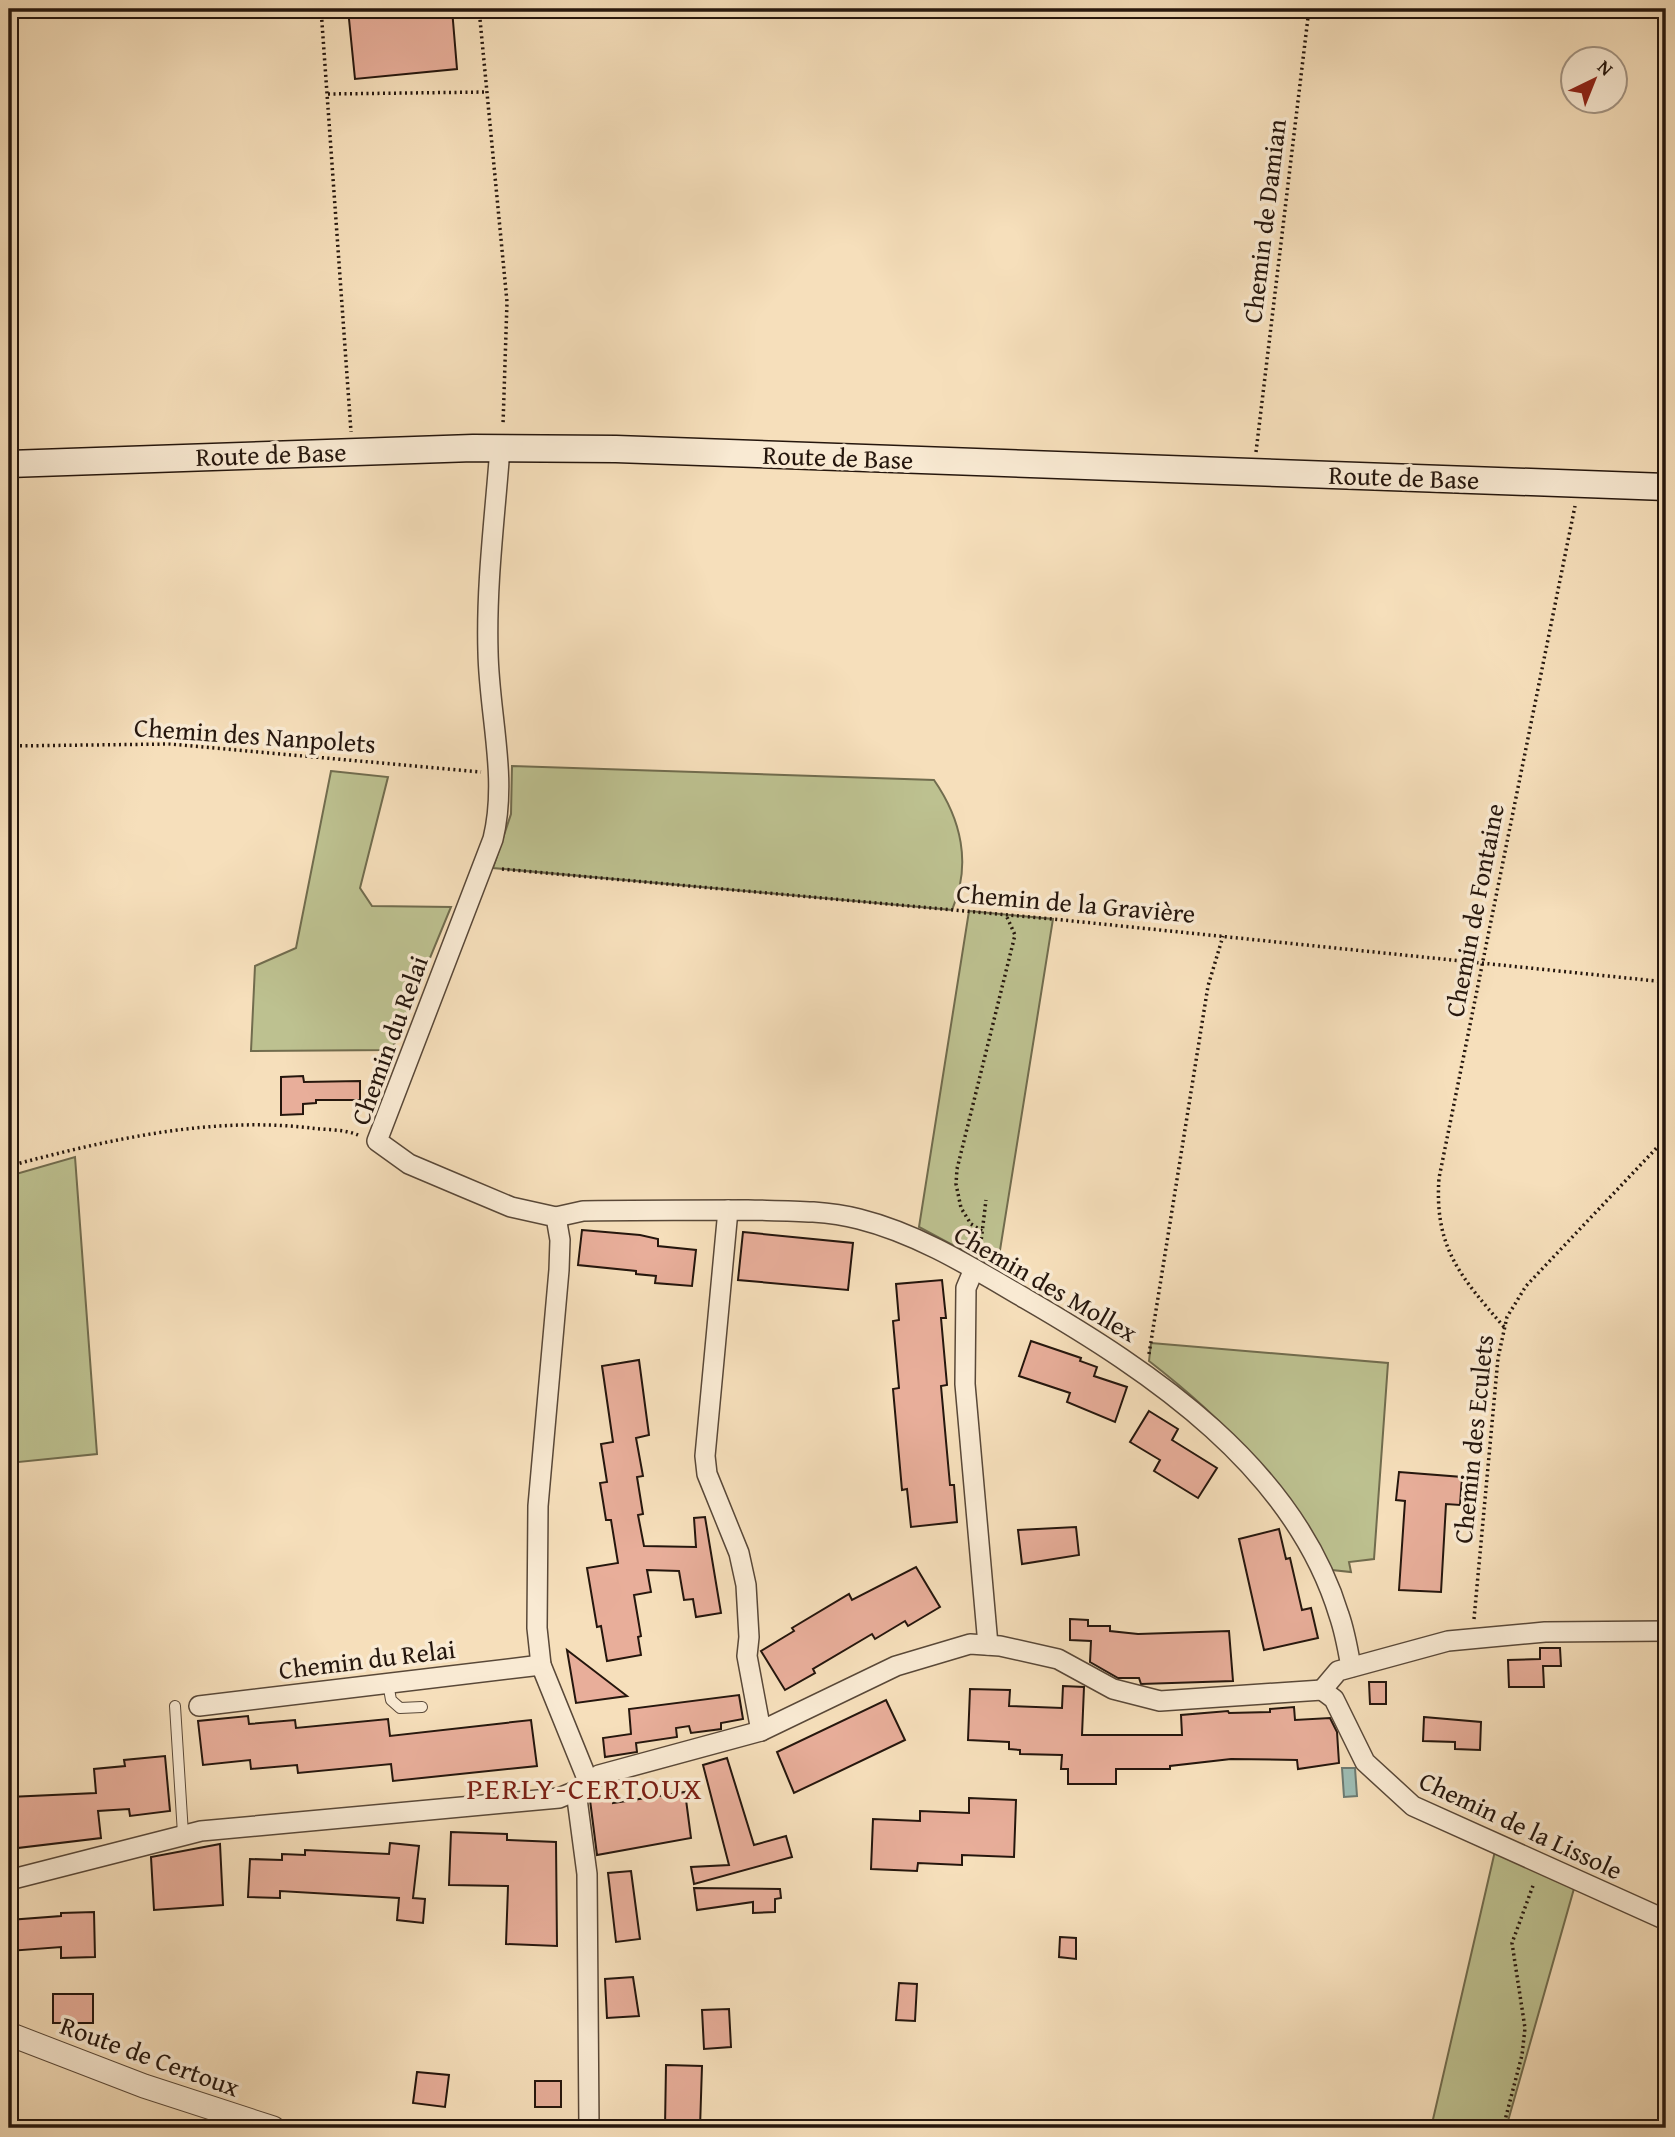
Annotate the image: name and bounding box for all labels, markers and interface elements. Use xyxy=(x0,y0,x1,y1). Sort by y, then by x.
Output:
north arrow xyxy=(1560,46,1630,116)
text: N xyxy=(1591,53,1620,82)
street label: Chemin de Damian xyxy=(1232,116,1296,325)
street label: Route de Base xyxy=(195,432,347,476)
street label: Route de Base xyxy=(762,435,914,479)
street label: Route de Base xyxy=(1328,455,1480,499)
street label: Chemin des Nanpolets xyxy=(133,707,377,763)
street label: Chemin de Fontaine xyxy=(1434,800,1514,1020)
street label: Chemin de la Gravière xyxy=(955,873,1197,933)
street label: Chemin du Relai xyxy=(340,950,438,1130)
street label: Chemin des Mollex xyxy=(947,1215,1146,1352)
street label: Chemin des Eculets xyxy=(1443,1333,1503,1545)
street label: Chemin du Relai xyxy=(277,1629,457,1689)
street label: Chemin de la Lissole xyxy=(1413,1761,1629,1889)
district label: PERLY-CERTOUX xyxy=(466,1766,704,1810)
street label: Route de Certoux xyxy=(55,2006,246,2107)

